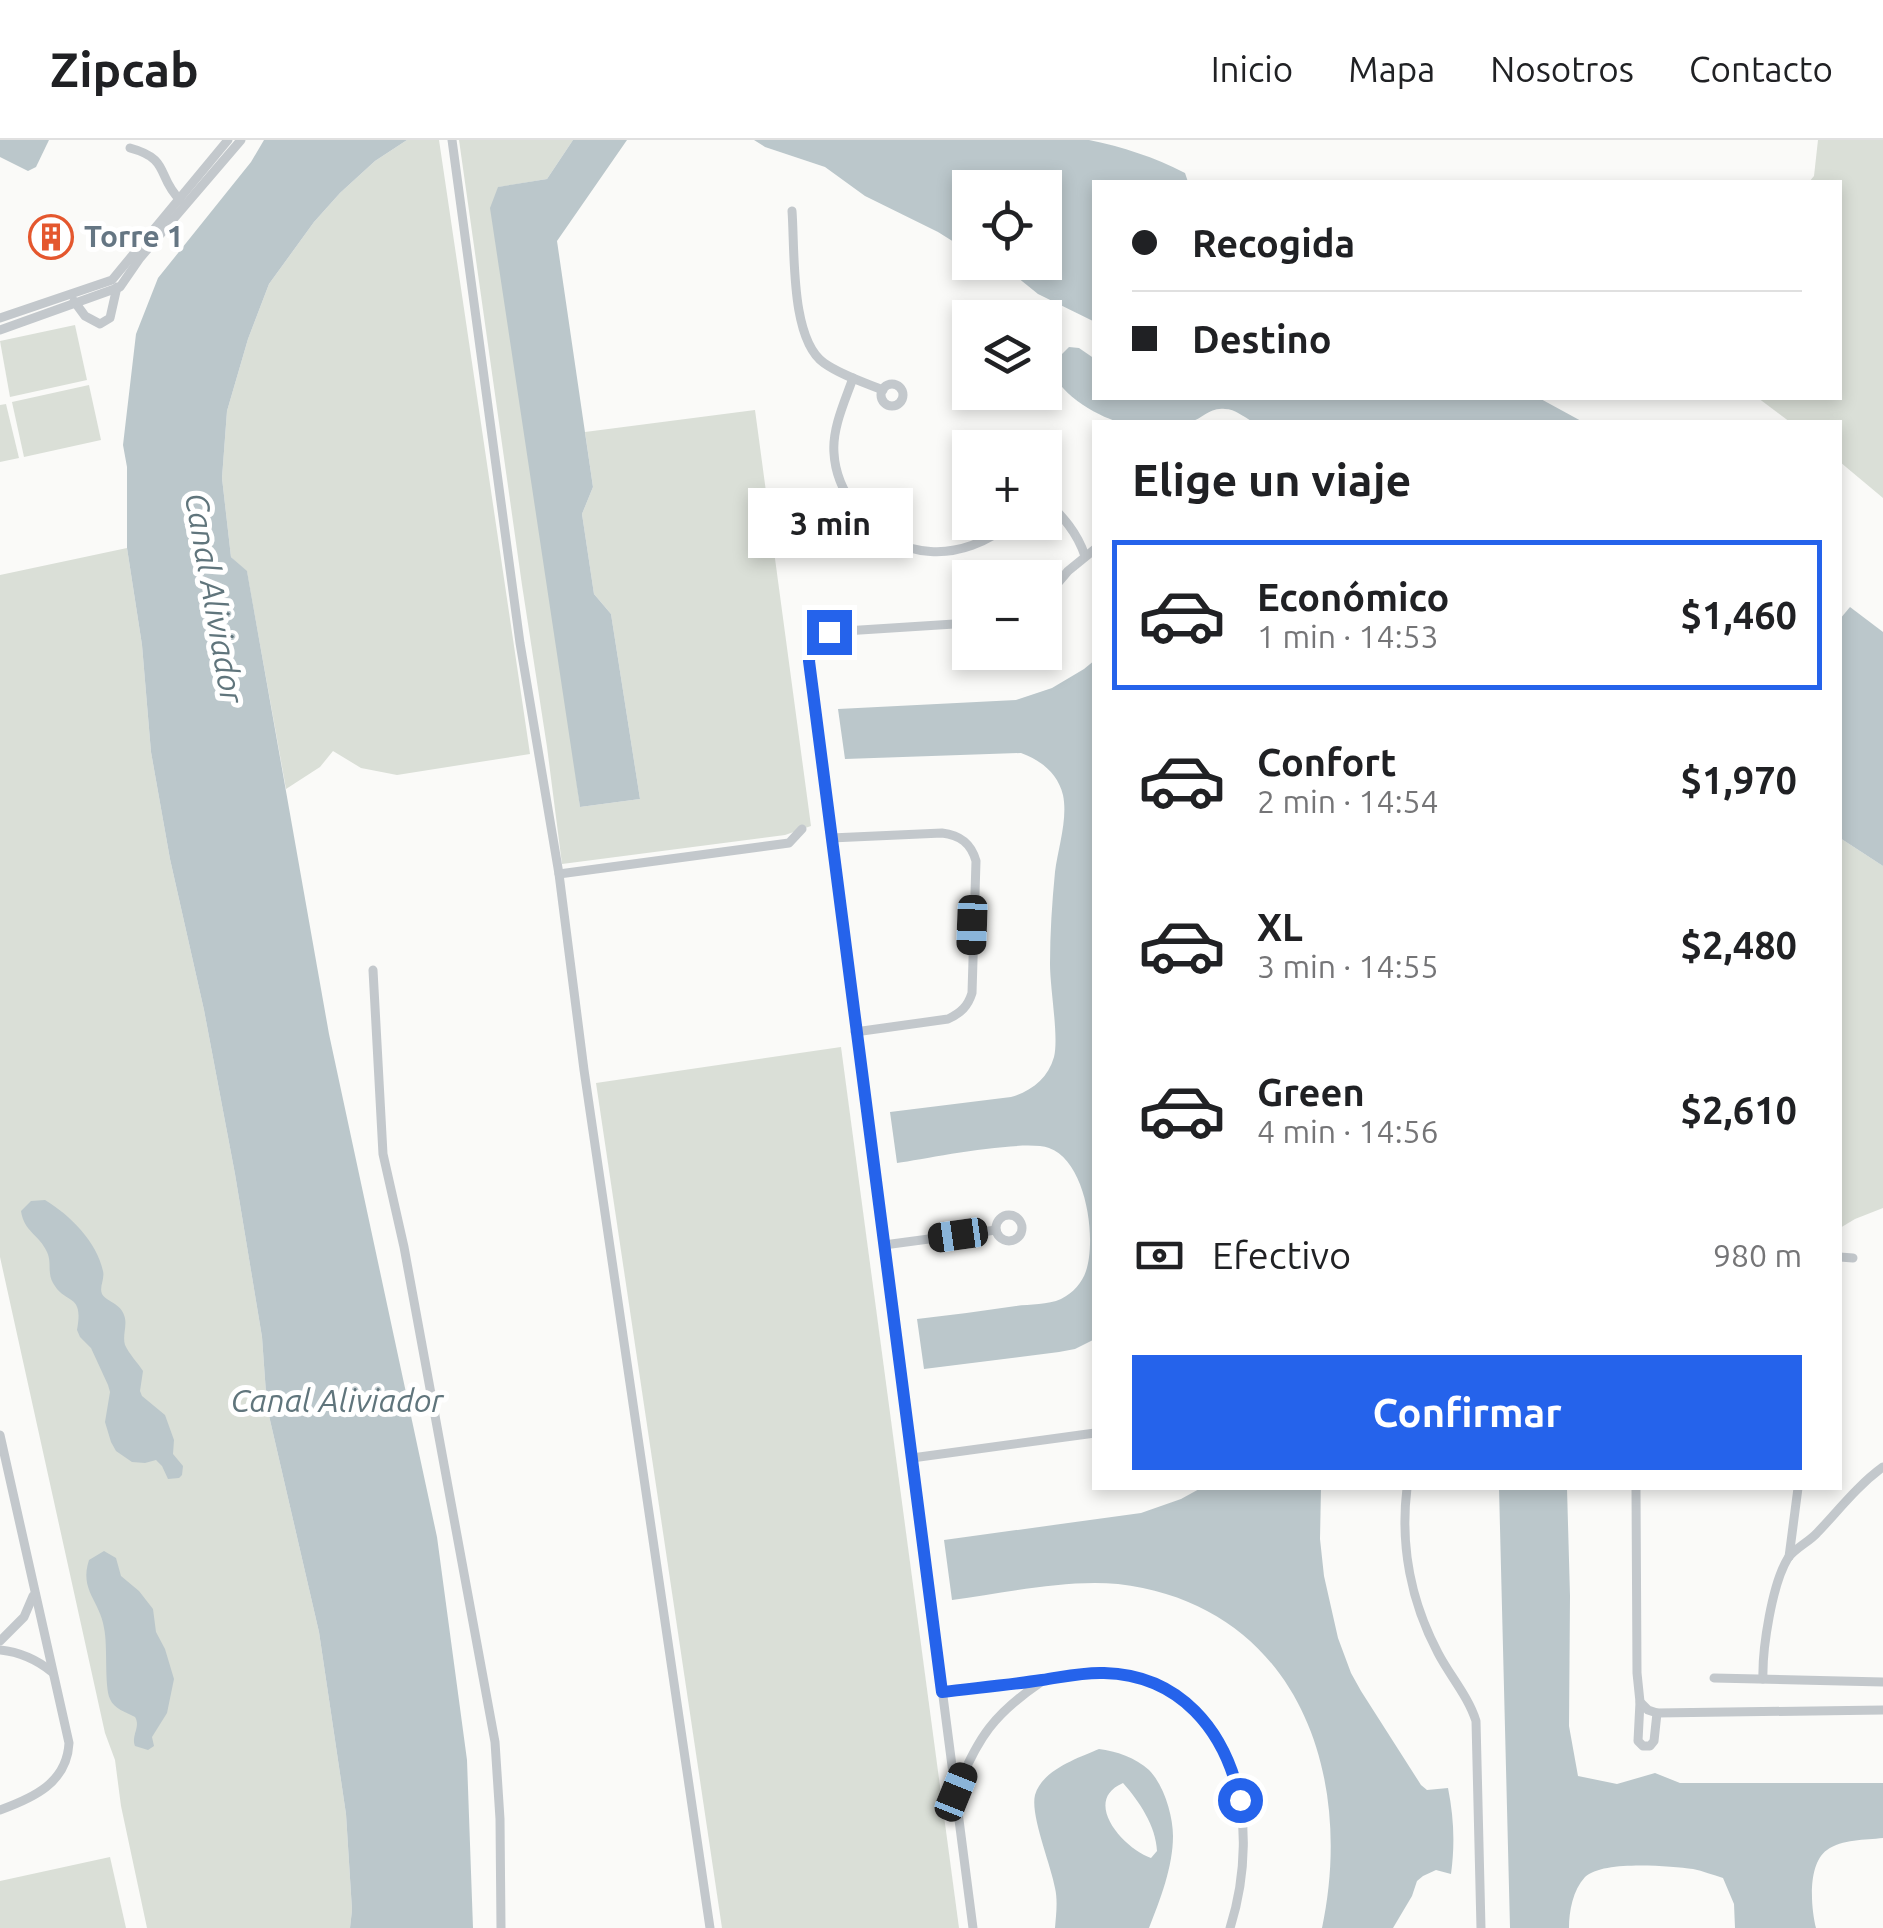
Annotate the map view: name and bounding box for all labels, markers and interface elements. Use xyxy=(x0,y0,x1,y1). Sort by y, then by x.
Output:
text: Zipcab xyxy=(50,42,199,96)
text: Inicio xyxy=(1211,49,1293,89)
text: Mapa xyxy=(1348,49,1435,89)
text: Nosotros xyxy=(1490,49,1634,89)
text: Contacto xyxy=(1689,49,1833,89)
map controls xyxy=(952,170,1062,670)
button: locate xyxy=(952,170,1062,280)
building icon: Torre 1 xyxy=(28,214,74,260)
place label: Torre 1 xyxy=(84,219,184,253)
text: Recogida xyxy=(1192,222,1355,264)
button: layers xyxy=(952,300,1062,410)
text: Destino xyxy=(1192,318,1332,360)
button: + xyxy=(952,430,1062,540)
text: Elige un viaje xyxy=(1132,454,1412,505)
callout: 3 min xyxy=(746,487,912,557)
water label: Canal Aliviador xyxy=(179,490,251,707)
text: 3 min xyxy=(790,505,871,541)
button: − xyxy=(952,560,1062,670)
icon: car xyxy=(1137,570,1227,660)
text: Económico xyxy=(1257,576,1449,618)
text: $1,460 xyxy=(1680,594,1797,636)
route end xyxy=(807,610,852,655)
text: 1 min · 14:53 xyxy=(1257,618,1439,654)
icon: car xyxy=(1137,735,1227,825)
text: Confort xyxy=(1257,741,1396,783)
text: $1,970 xyxy=(1680,759,1797,801)
text: 2 min · 14:54 xyxy=(1257,783,1439,819)
car xyxy=(956,894,988,956)
icon: car xyxy=(1137,900,1227,990)
text: XL xyxy=(1257,906,1303,948)
text: $2,480 xyxy=(1680,924,1797,966)
text: 3 min · 14:55 xyxy=(1257,948,1439,984)
icon: car xyxy=(1137,1065,1227,1155)
text: Green xyxy=(1257,1071,1365,1113)
text: $2,610 xyxy=(1680,1089,1797,1131)
text: 4 min · 14:56 xyxy=(1257,1113,1439,1149)
car xyxy=(926,1216,990,1254)
icon: cash xyxy=(1132,1228,1187,1283)
text: Efectivo xyxy=(1212,1234,1351,1276)
text: 980 m xyxy=(1713,1237,1802,1273)
button: Confirmar xyxy=(1132,1355,1802,1470)
water label: Canal Aliviador xyxy=(230,1382,444,1418)
car xyxy=(931,1759,981,1825)
route start xyxy=(1218,1778,1263,1823)

